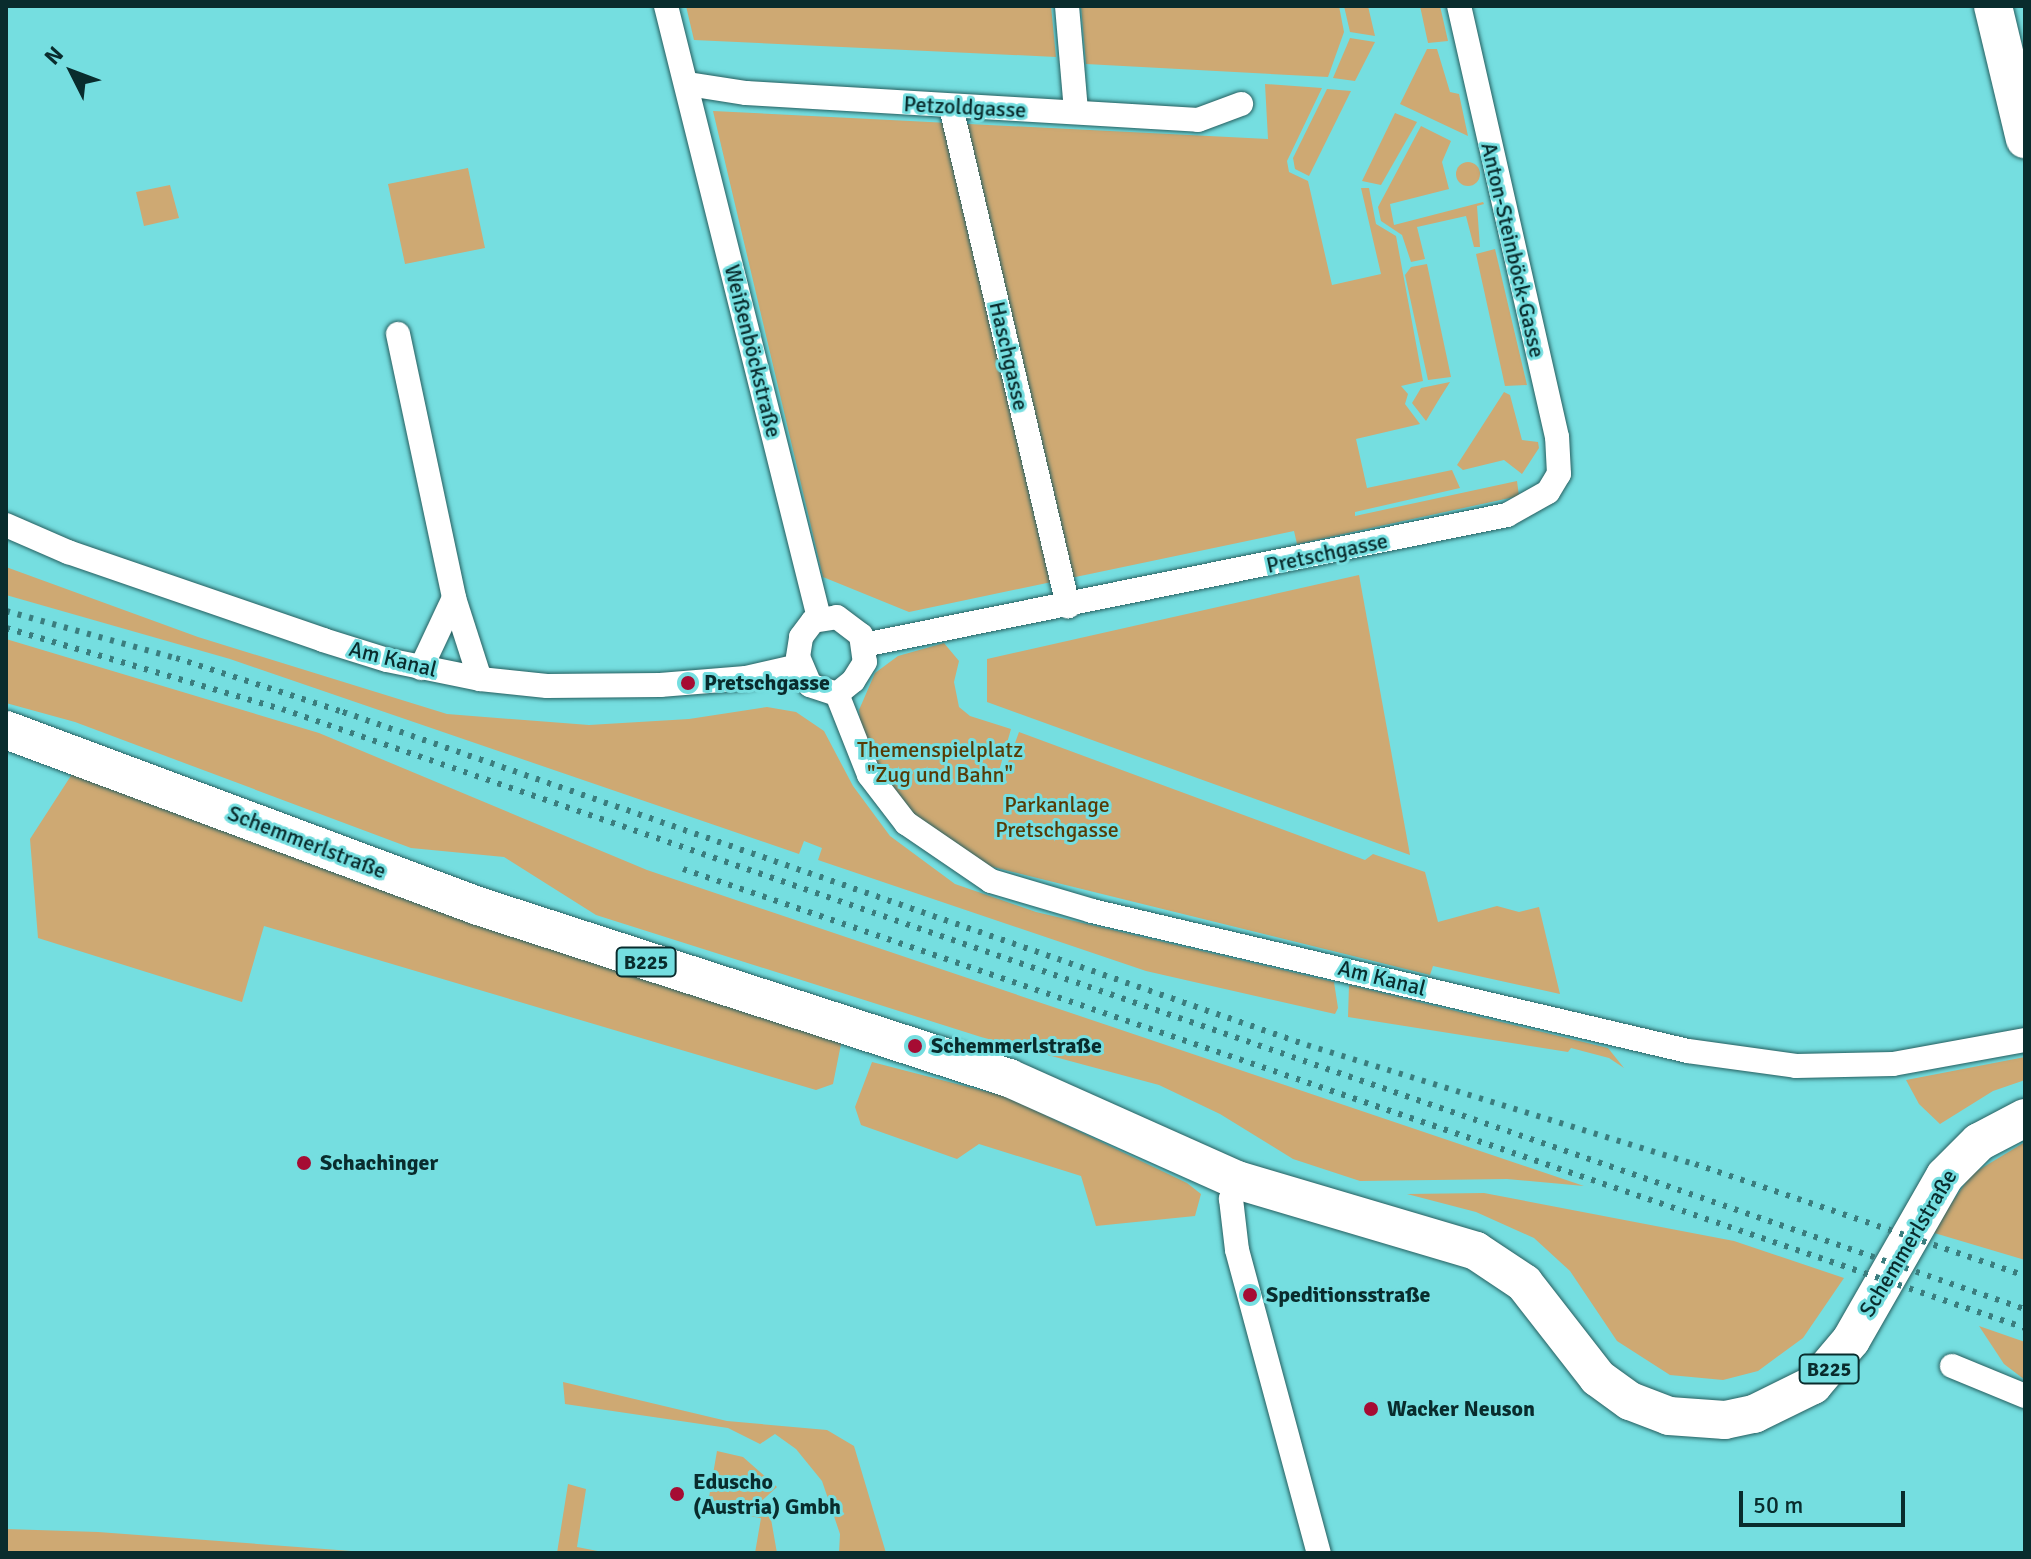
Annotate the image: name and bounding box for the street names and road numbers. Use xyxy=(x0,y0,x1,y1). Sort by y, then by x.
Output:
street label: Petzoldgasse xyxy=(903,91,1027,123)
street label: Anton-Steinböck-Gasse xyxy=(1475,140,1551,360)
street label: Weißenböckstraße xyxy=(719,262,787,440)
street label: Haschgasse xyxy=(984,299,1034,413)
street label: Pretschgasse xyxy=(1264,527,1390,579)
street label: Am Kanal xyxy=(346,635,440,683)
street label: Schemmerlstraße xyxy=(224,800,390,884)
road number: B225 xyxy=(614,946,678,978)
street label: Am Kanal xyxy=(1335,954,1429,1002)
street label: Schemmerlstraße xyxy=(1854,1164,1962,1322)
road number: B225 xyxy=(1797,1353,1861,1385)

